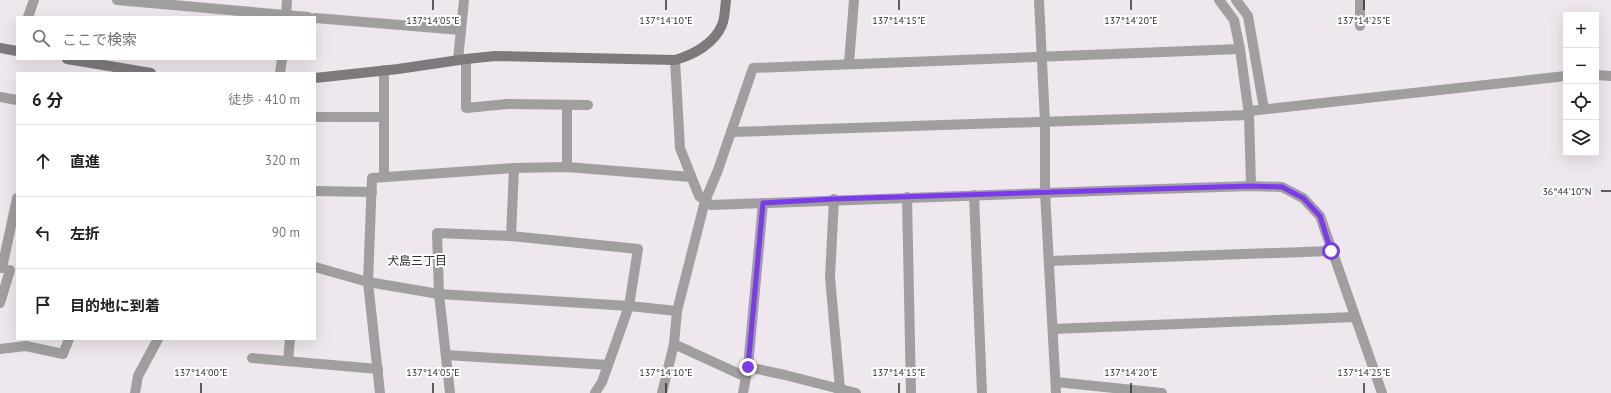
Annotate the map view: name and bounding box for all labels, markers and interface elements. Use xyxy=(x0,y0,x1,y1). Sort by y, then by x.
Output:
map controls xyxy=(1563,12,1599,156)
button: + xyxy=(1563,12,1599,48)
text: 137°14'05"E xyxy=(406,14,460,27)
text: 137°14'10"E xyxy=(639,14,693,27)
text: 137°14'15"E xyxy=(872,14,926,27)
text: 137°14'20"E xyxy=(1104,14,1158,27)
text: 137°14'25"E xyxy=(1337,14,1391,27)
search box xyxy=(16,16,316,60)
icon: search xyxy=(30,27,52,49)
text: ここで検索 xyxy=(62,30,137,49)
button: − xyxy=(1563,48,1599,84)
button: locate xyxy=(1563,84,1599,120)
text: 6 分 xyxy=(32,89,63,111)
text: 徒歩 · 410 m xyxy=(228,91,300,108)
button: layers xyxy=(1563,120,1599,156)
icon: ahead xyxy=(32,150,54,172)
text: 直進 xyxy=(70,152,100,171)
text: 320 m xyxy=(265,152,300,169)
text: 36°44'10"N xyxy=(1542,185,1592,198)
icon: left xyxy=(32,222,54,244)
text: 左折 xyxy=(70,224,100,243)
text: 90 m xyxy=(272,224,300,241)
route start xyxy=(1322,242,1340,260)
district label: 犬島三丁目 xyxy=(387,253,447,268)
icon: arrive xyxy=(32,294,54,316)
text: 目的地に到着 xyxy=(70,296,160,315)
route end xyxy=(739,358,757,376)
text: 137°14'00"E xyxy=(174,366,228,379)
text: 137°14'05"E xyxy=(406,366,460,379)
text: 137°14'10"E xyxy=(639,366,693,379)
text: 137°14'15"E xyxy=(872,366,926,379)
text: 137°14'20"E xyxy=(1104,366,1158,379)
text: 137°14'25"E xyxy=(1337,366,1391,379)

